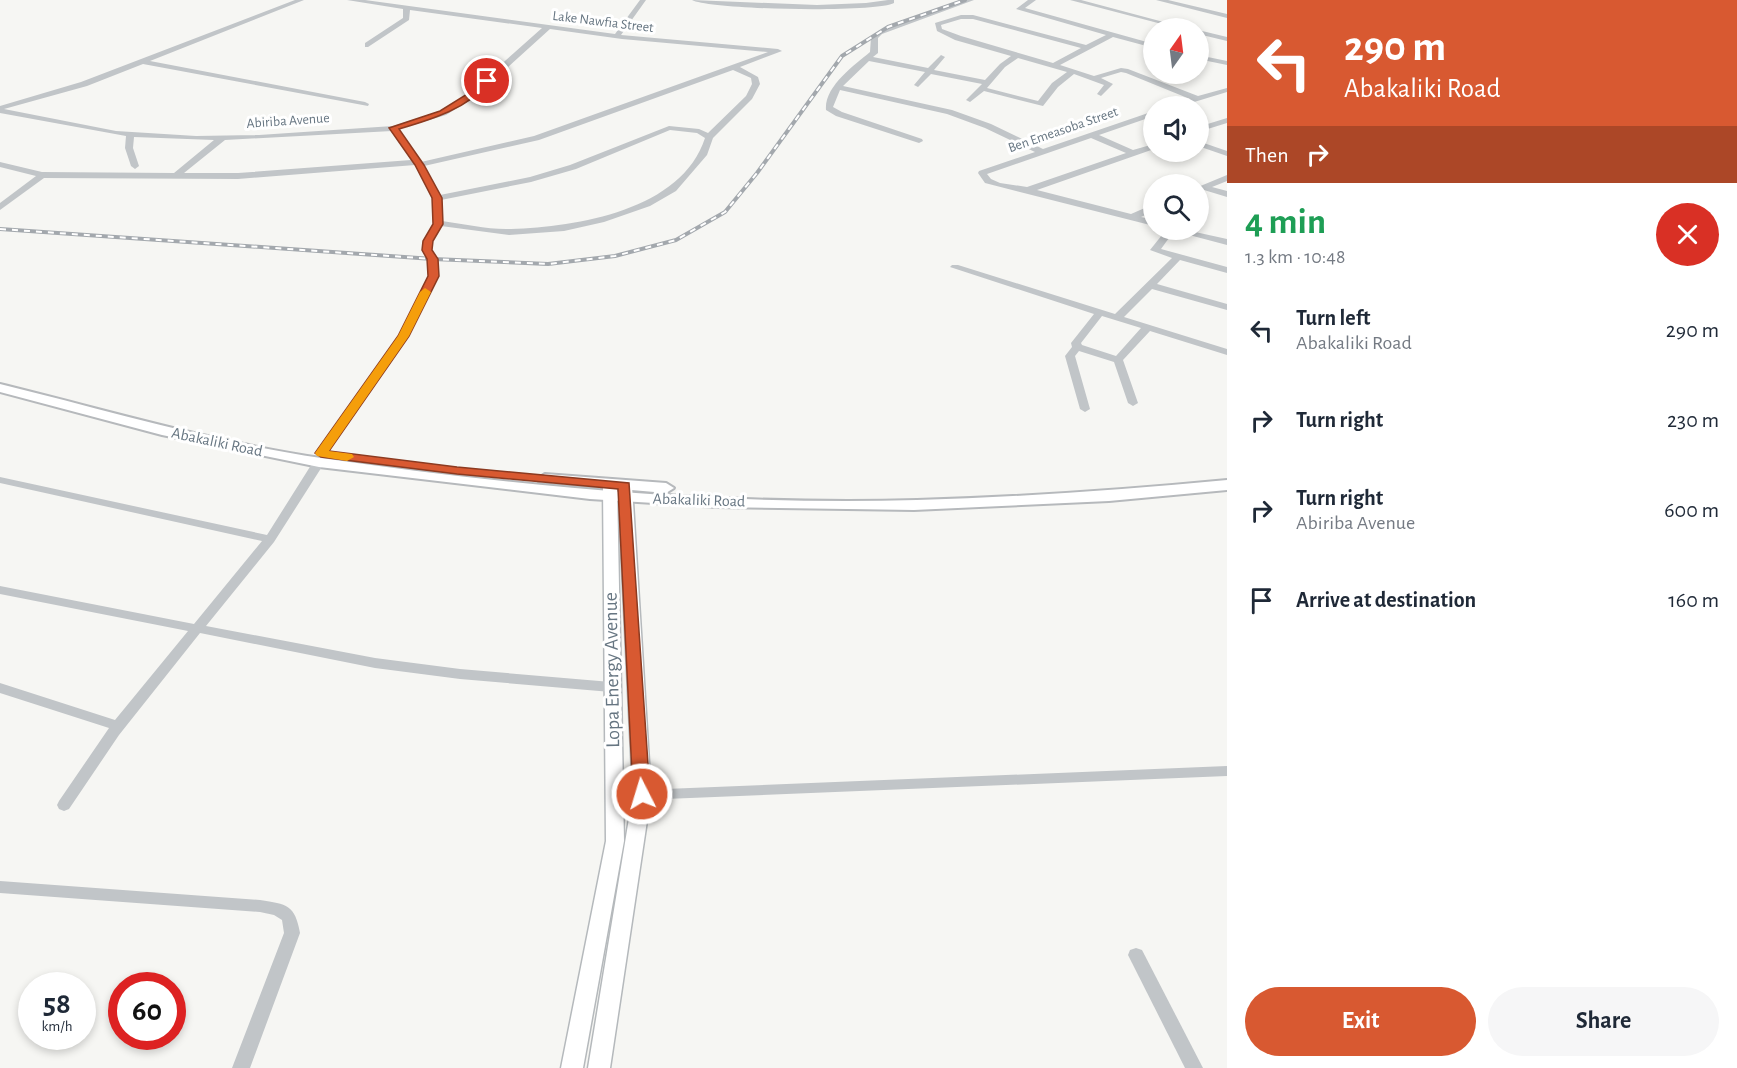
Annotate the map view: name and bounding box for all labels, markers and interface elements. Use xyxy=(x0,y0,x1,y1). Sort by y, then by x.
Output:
street label: Lake Nawfia Street xyxy=(552,9,655,35)
north arrow xyxy=(1143,18,1209,84)
map controls xyxy=(1143,18,1209,240)
icon: left xyxy=(1245,24,1323,102)
text: 290 m xyxy=(1344,26,1446,68)
pin xyxy=(461,55,512,106)
icon: arrive xyxy=(470,64,503,97)
text: Abakaliki Road xyxy=(1344,75,1500,102)
button: sound xyxy=(1143,96,1209,162)
street label: Ben Emeasoba Street xyxy=(1006,104,1120,155)
street label: Abiriba Avenue xyxy=(246,111,330,131)
icon: right xyxy=(1301,138,1334,171)
text: Then xyxy=(1245,144,1289,166)
button: search xyxy=(1143,174,1209,240)
button: close xyxy=(1656,203,1719,266)
text: 4 min xyxy=(1245,204,1326,240)
text: 1.3 km · 10:48 xyxy=(1245,247,1345,267)
text: Turn left xyxy=(1296,307,1370,329)
icon: left xyxy=(1245,314,1278,347)
text: 290 m xyxy=(1666,319,1719,341)
text: Abakaliki Road xyxy=(1296,333,1412,353)
icon: right xyxy=(1245,404,1278,437)
text: Turn right xyxy=(1296,409,1383,431)
text: 230 m xyxy=(1667,409,1719,431)
street label: Abakaliki Road xyxy=(170,425,264,459)
text: Turn right xyxy=(1296,487,1383,509)
street label: Abakaliki Road xyxy=(652,490,746,510)
icon: right xyxy=(1245,494,1278,527)
text: 600 m xyxy=(1664,499,1719,521)
text: Abiriba Avenue xyxy=(1296,513,1415,533)
icon: arrive xyxy=(1245,584,1278,617)
text: Arrive at destination xyxy=(1296,589,1476,611)
text: 160 m xyxy=(1668,589,1719,611)
street label: Lopa Energy Avenue xyxy=(601,592,623,748)
position arrow xyxy=(610,762,674,826)
speed limit sign: 60 xyxy=(108,972,186,1050)
button: Exit xyxy=(1245,987,1476,1056)
button: Share xyxy=(1488,987,1719,1056)
text: 58 xyxy=(43,989,71,1019)
text: km/h xyxy=(42,1019,72,1034)

